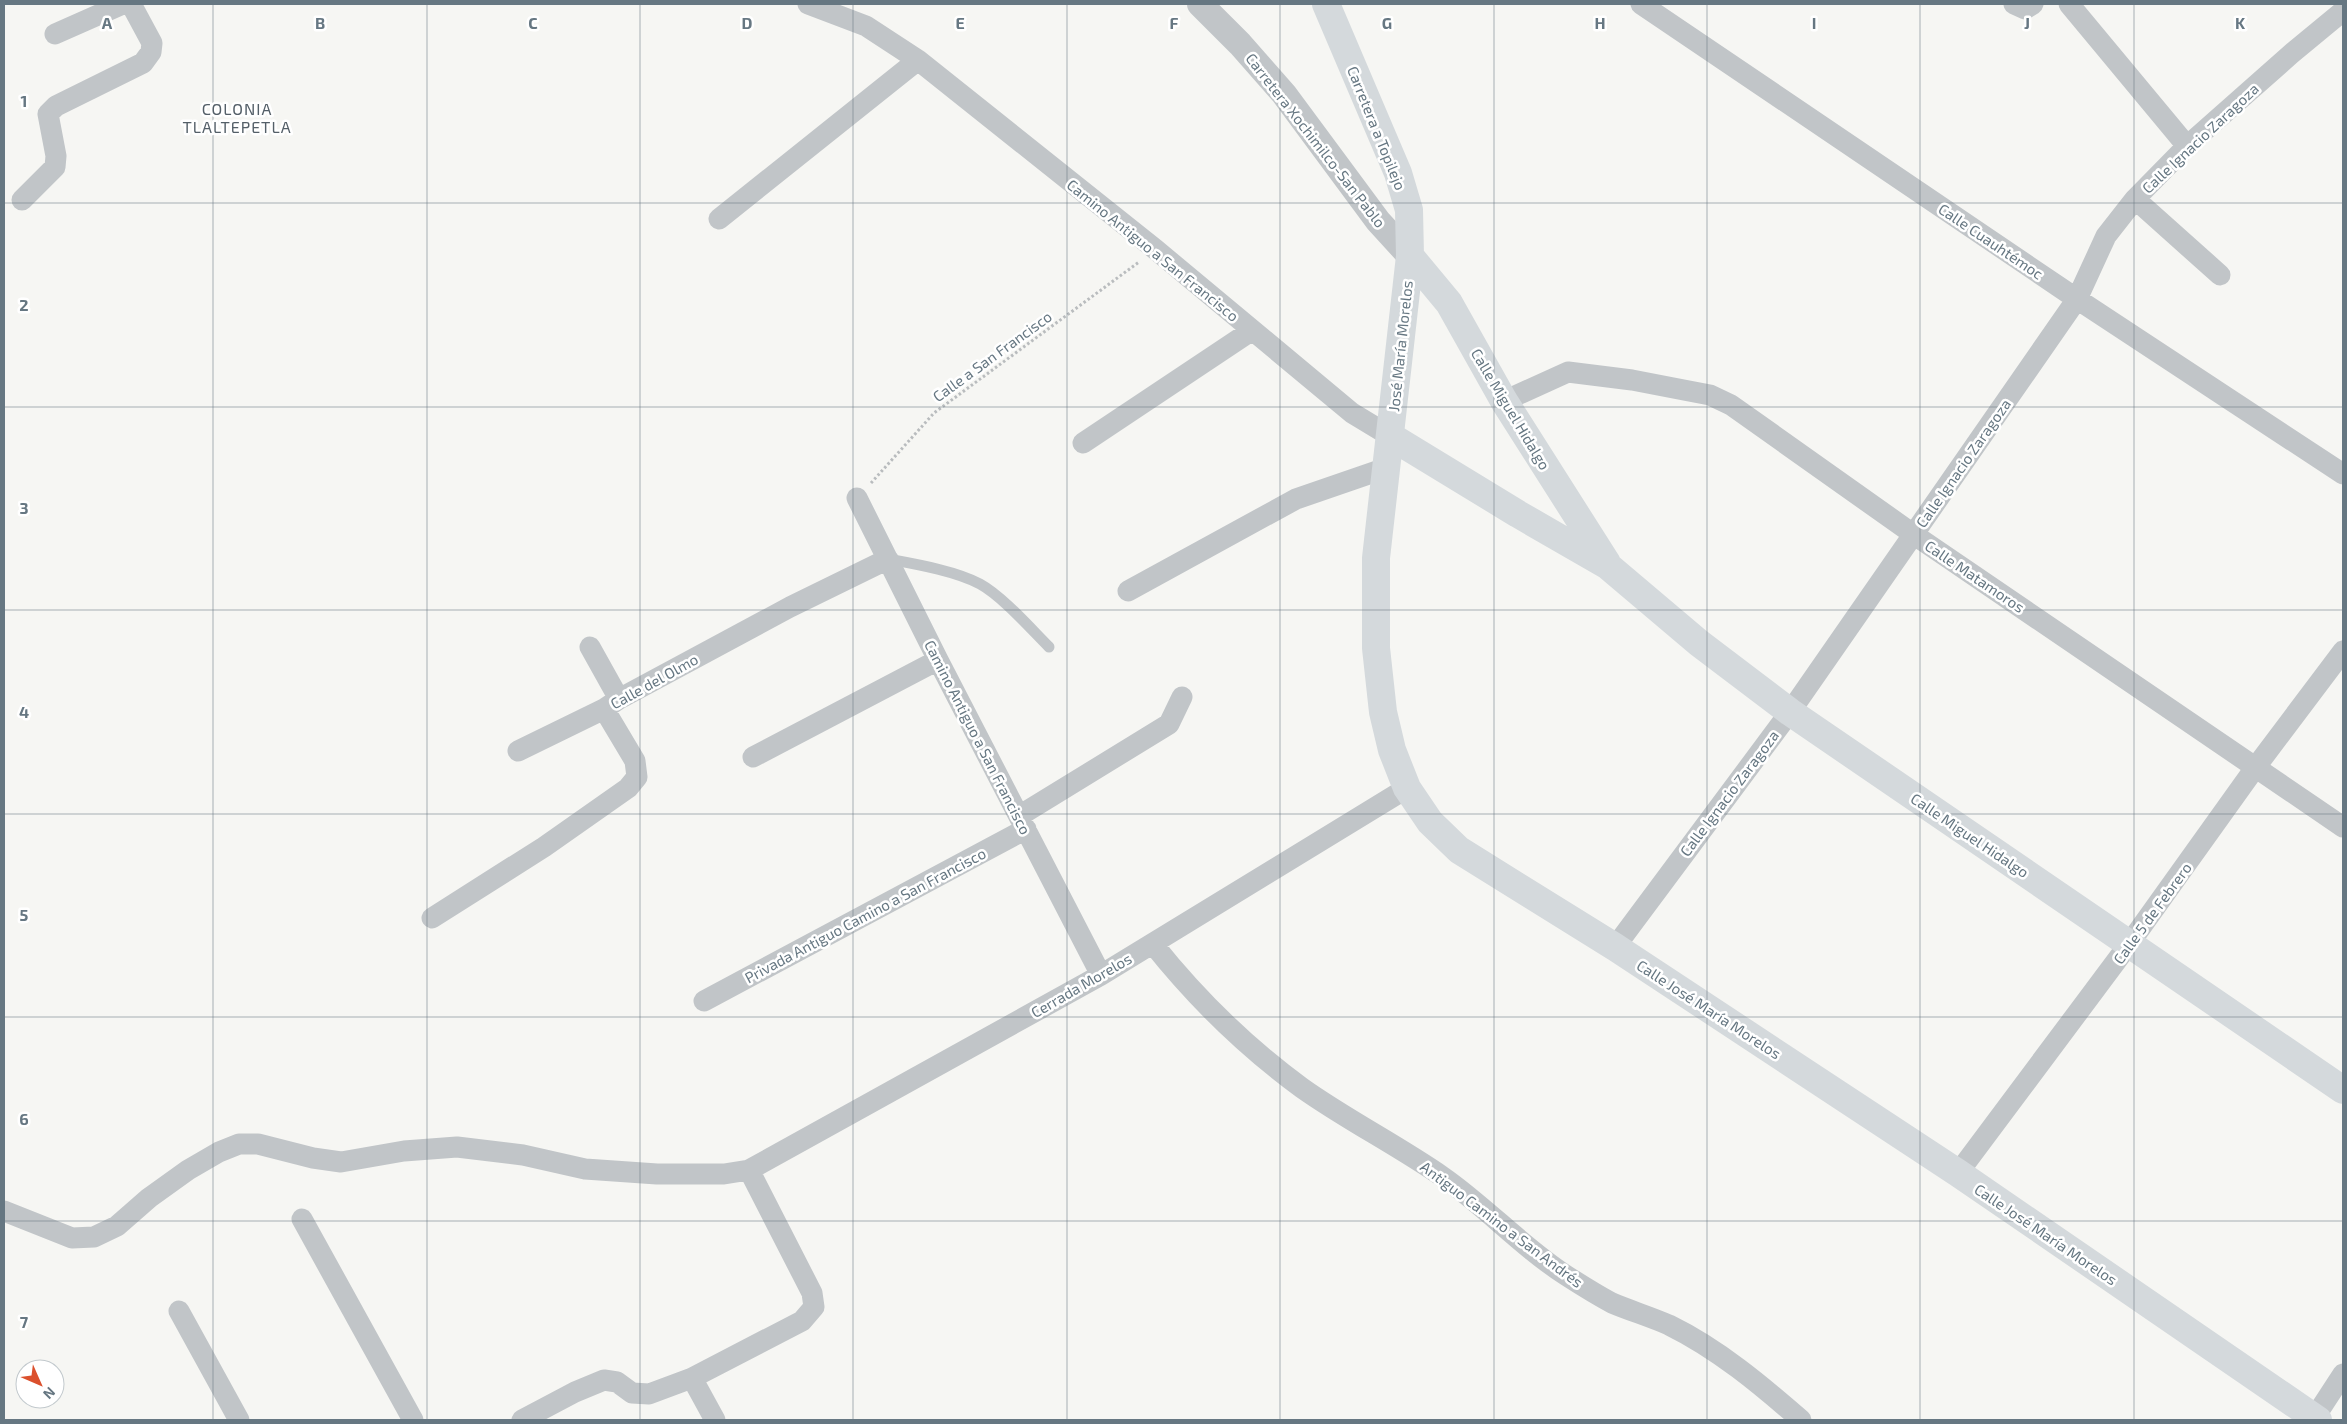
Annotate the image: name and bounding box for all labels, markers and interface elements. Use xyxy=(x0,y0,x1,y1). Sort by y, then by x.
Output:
text: A xyxy=(102,13,113,32)
text: B xyxy=(315,13,325,32)
text: C xyxy=(528,13,538,32)
text: D xyxy=(742,13,753,32)
text: E xyxy=(955,13,965,32)
text: F xyxy=(1170,13,1179,32)
text: G xyxy=(1382,13,1392,32)
text: H xyxy=(1594,13,1606,32)
text: I xyxy=(1812,13,1816,32)
text: J xyxy=(2024,13,2030,32)
text: K xyxy=(2235,13,2246,32)
street label: Carretera Xochimilco-San Pablo xyxy=(1242,49,1390,231)
street label: Carretera a Topilejo xyxy=(1343,63,1410,193)
street label: Calle Ignacio Zaragoza xyxy=(2138,79,2262,197)
text: 1 xyxy=(21,91,27,110)
district label: COLONIA TLALTEPETLA xyxy=(182,99,292,136)
street label: Camino Antiguo a San Francisco xyxy=(1064,175,1242,325)
street label: Calle Cuauhtémoc xyxy=(1935,199,2047,283)
street label: José María Morelos xyxy=(1384,280,1416,412)
text: 2 xyxy=(19,295,29,314)
street label: Calle a San Francisco xyxy=(929,307,1055,405)
street label: Calle Miguel Hidalgo xyxy=(1468,345,1554,473)
street label: Calle Ignacio Zaragoza xyxy=(1912,395,2014,531)
text: 3 xyxy=(19,498,29,517)
street label: Calle Matamoros xyxy=(1922,536,2028,616)
street label: Camino Antiguo a San Francisco xyxy=(921,637,1035,837)
street label: Calle del Olmo xyxy=(607,650,701,712)
text: 4 xyxy=(19,702,29,721)
street label: Calle Ignacio Zaragoza xyxy=(1676,727,1782,859)
street label: Calle Miguel Hidalgo xyxy=(1908,789,2032,881)
street label: Privada Antiguo Camino a San Francisco xyxy=(741,844,989,986)
street label: Calle 5 de Febrero xyxy=(2109,859,2195,967)
text: 5 xyxy=(20,905,29,924)
street label: Cerrada Morelos xyxy=(1027,949,1135,1021)
street label: Calle José María Morelos xyxy=(1634,956,1784,1062)
text: 6 xyxy=(19,1109,29,1128)
street label: Antiguo Camino a San Andrés xyxy=(1417,1157,1587,1291)
street label: Calle José María Morelos xyxy=(1971,1179,2121,1289)
text: 7 xyxy=(20,1312,29,1331)
north arrow xyxy=(15,1359,65,1409)
text: N xyxy=(40,1384,59,1403)

